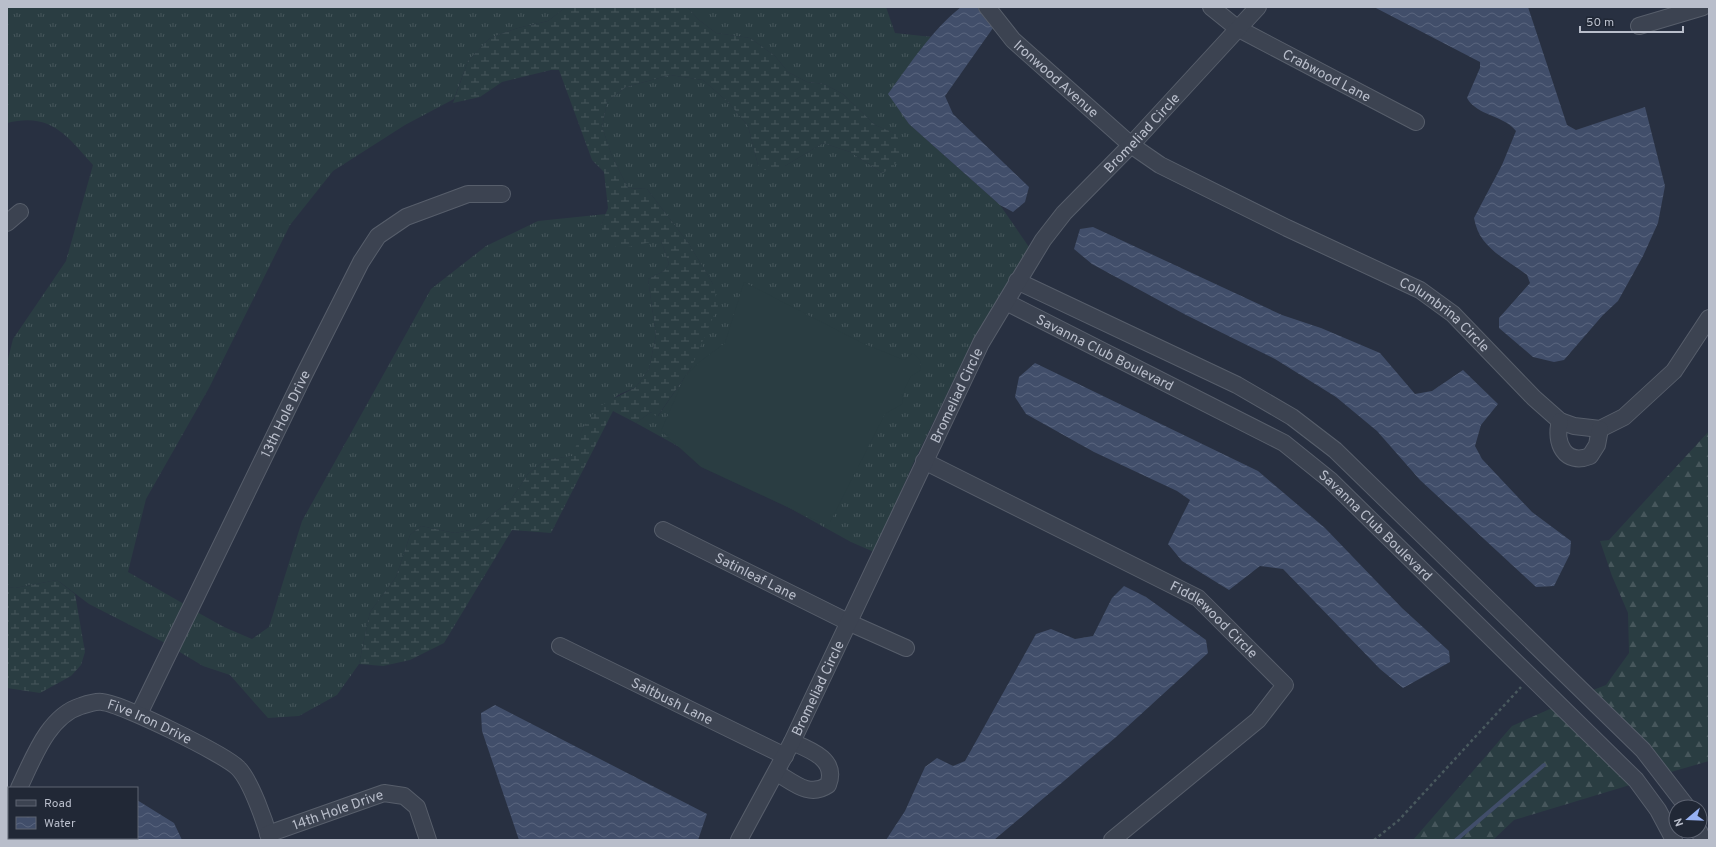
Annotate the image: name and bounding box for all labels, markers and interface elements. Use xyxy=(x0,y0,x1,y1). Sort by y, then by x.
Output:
scale bar xyxy=(1580,8,1683,34)
text: 50 m xyxy=(1586,15,1614,31)
street label: Ironwood Avenue xyxy=(1009,37,1101,122)
street label: Crabwood Lane xyxy=(1279,46,1373,107)
street label: Bromeliad Circle xyxy=(1101,90,1184,177)
street label: Columbrina Circle xyxy=(1396,275,1492,357)
street label: Savanna Club Boulevard xyxy=(1033,312,1176,396)
street label: Bromeliad Circle xyxy=(928,346,987,446)
street label: 13th Hole Drive xyxy=(258,368,315,461)
street label: Savanna Club Boulevard xyxy=(1315,467,1435,585)
street label: Satinleaf Lane xyxy=(712,550,799,605)
street label: Fiddlewood Circle xyxy=(1167,578,1260,663)
street label: Bromeliad Circle xyxy=(789,638,849,739)
street label: Saltbush Lane xyxy=(628,675,715,729)
street label: Five Iron Drive xyxy=(105,697,194,749)
legend xyxy=(8,787,138,839)
street label: 14th Hole Drive xyxy=(291,787,386,835)
text: Road xyxy=(44,796,72,812)
north arrow xyxy=(1668,799,1708,839)
text: Water xyxy=(44,816,76,832)
text: N xyxy=(1672,816,1687,828)

